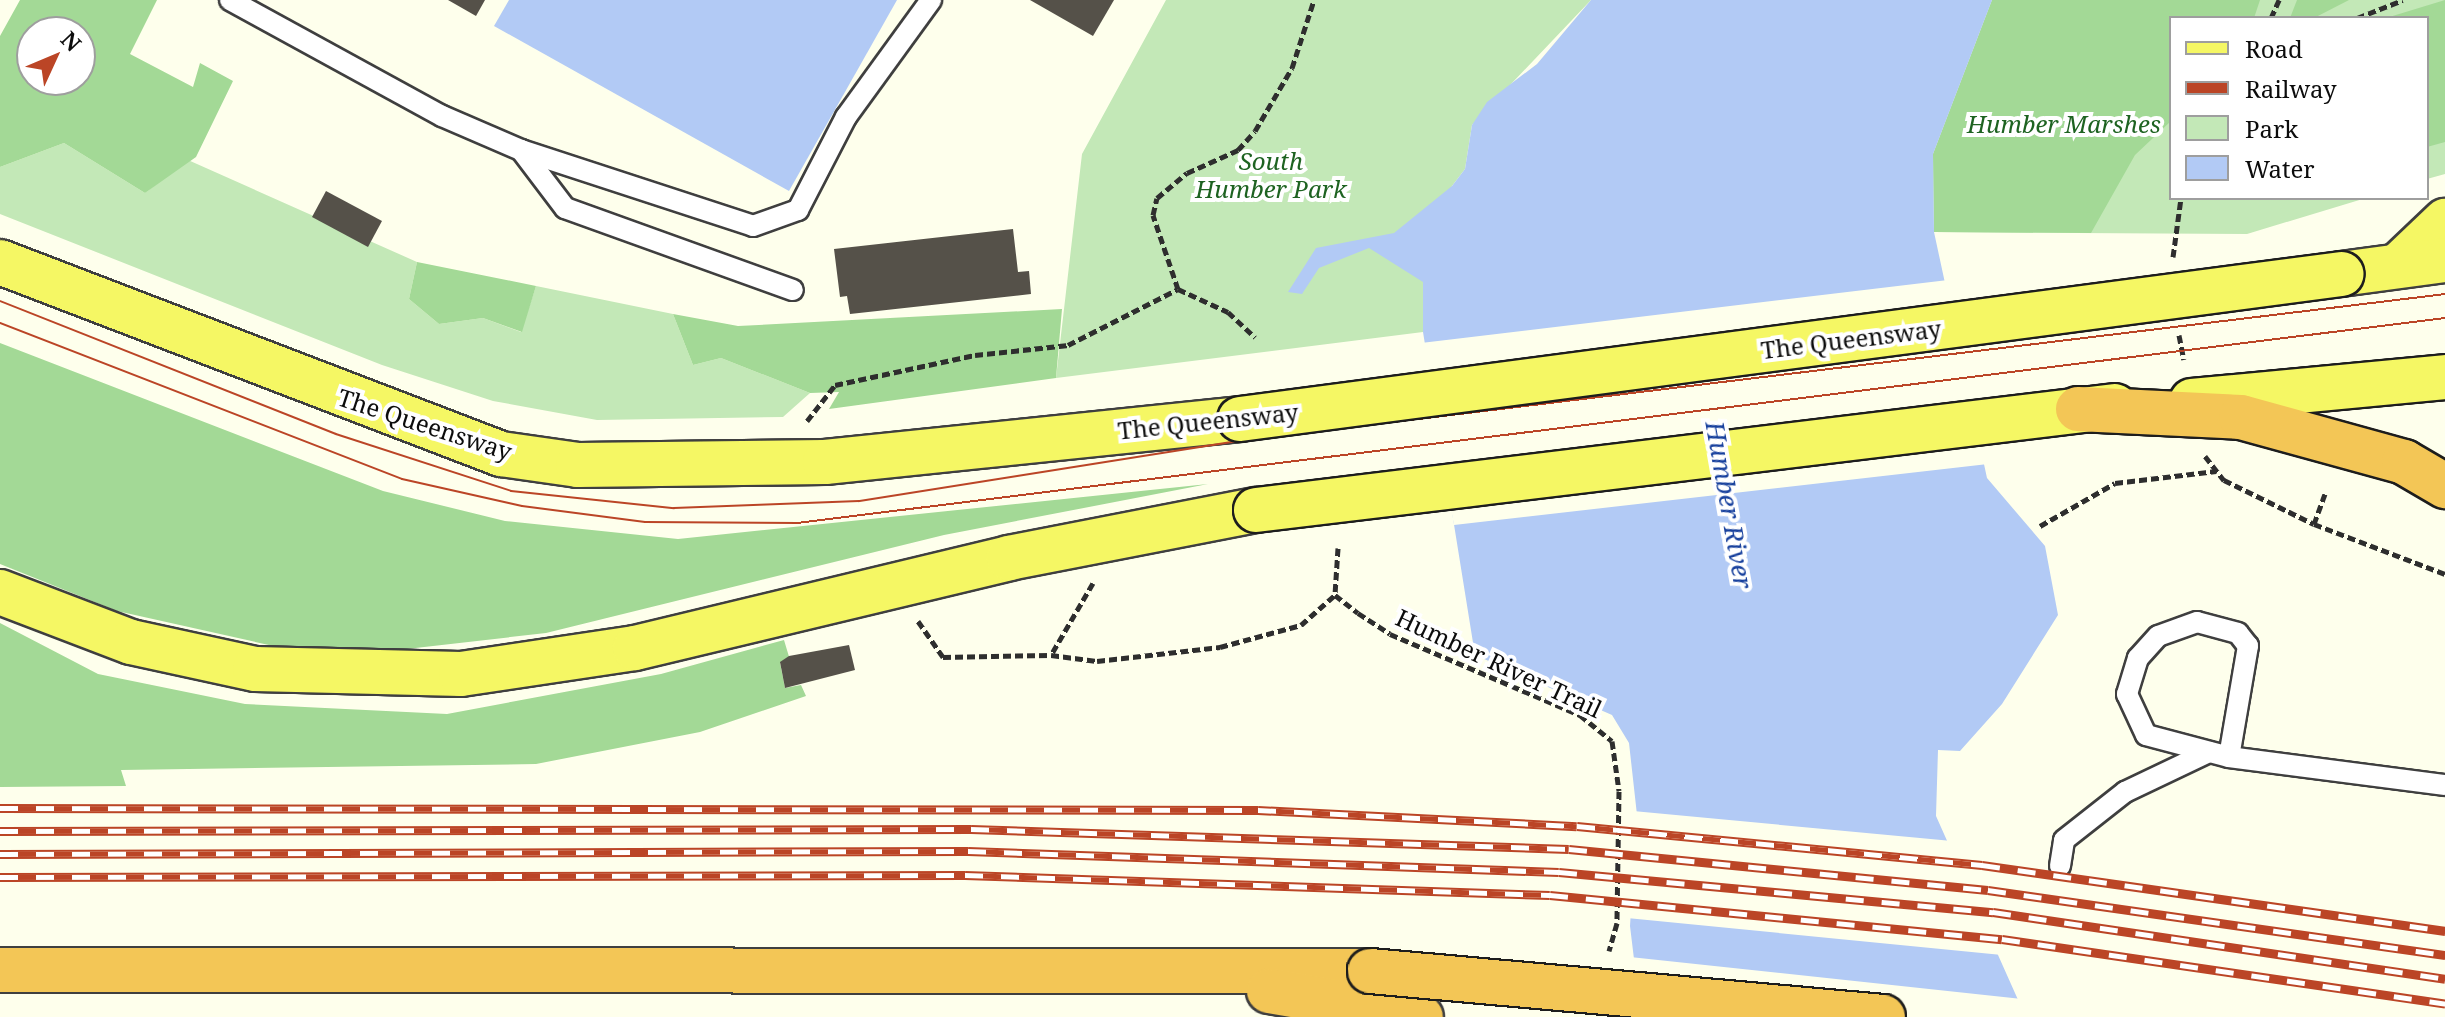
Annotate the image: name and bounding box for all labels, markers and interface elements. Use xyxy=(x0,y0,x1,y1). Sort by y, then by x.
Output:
north arrow xyxy=(16,16,96,96)
legend xyxy=(2169,16,2429,200)
text: N xyxy=(55,24,89,57)
text: Road xyxy=(2245,32,2303,65)
text: Railway xyxy=(2245,72,2337,105)
park label: Humber Marshes xyxy=(1967,110,2161,138)
text: Park xyxy=(2245,112,2298,145)
park label: South Humber Park xyxy=(1195,147,1347,203)
text: Water xyxy=(2245,152,2315,185)
street label: The Queensway xyxy=(1759,314,1943,364)
street label: The Queensway xyxy=(334,382,516,466)
street label: The Queensway xyxy=(1116,397,1300,445)
water label: Humber River xyxy=(1699,419,1759,591)
street label: Humber River Trail xyxy=(1391,603,1607,723)

